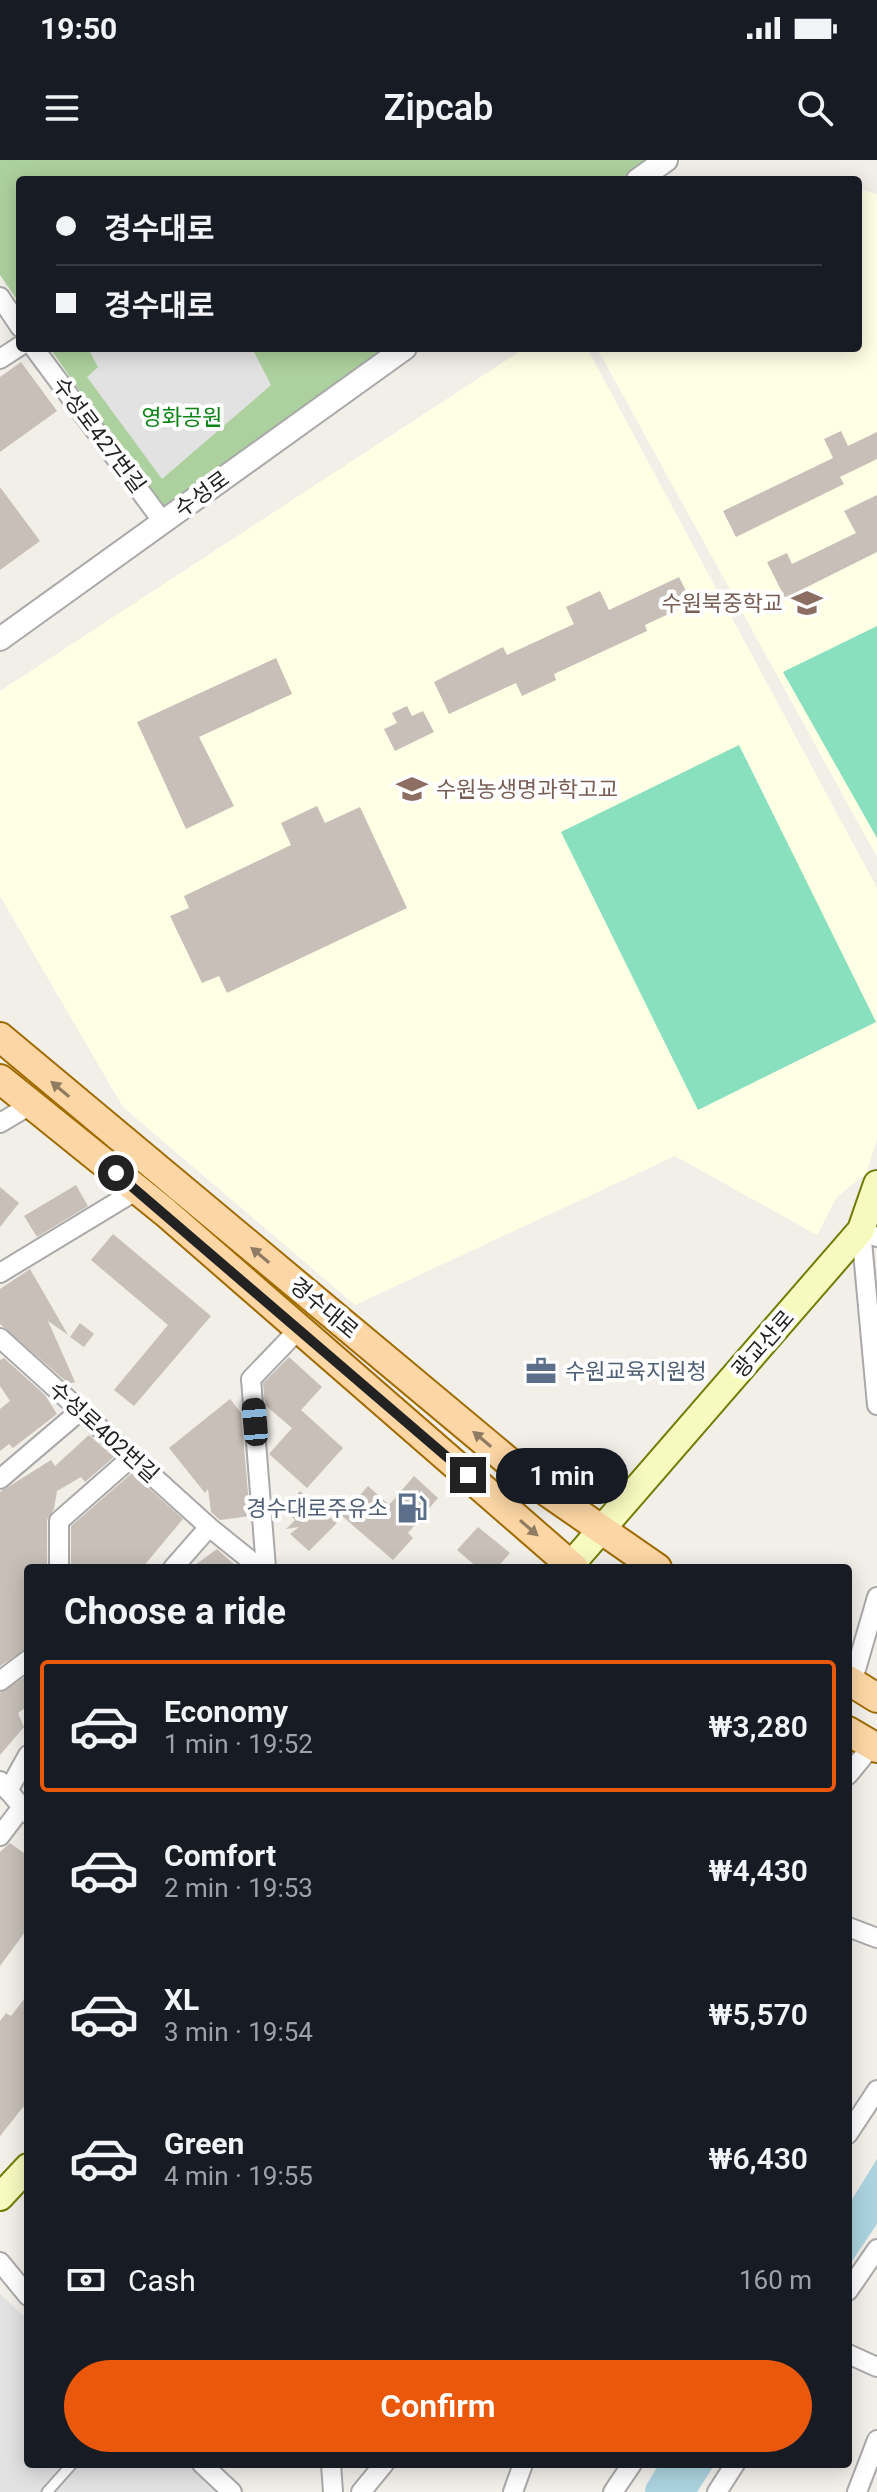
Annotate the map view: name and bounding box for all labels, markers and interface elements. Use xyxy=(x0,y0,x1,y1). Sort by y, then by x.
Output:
text: 19:50 xyxy=(40,11,117,46)
icon: menu xyxy=(40,86,84,130)
icon: search xyxy=(793,86,837,130)
text: Zipcab xyxy=(384,87,493,129)
text: 경수대로 xyxy=(104,211,214,246)
text: 경수대로 xyxy=(104,288,214,323)
street label: 수성로427번길 xyxy=(47,372,151,498)
park label: 영화공원 xyxy=(142,405,222,430)
street label: 수성로 xyxy=(170,466,234,522)
school or university icon: 수원북중학교 xyxy=(790,586,824,620)
place label: 수원북중학교 xyxy=(662,591,783,616)
school or university icon: 수원농생명과학고교 xyxy=(395,772,429,806)
place label: 수원농생명과학고교 xyxy=(436,777,618,802)
one-way arrow xyxy=(50,1081,70,1098)
route start xyxy=(98,1155,134,1191)
one-way arrow xyxy=(250,1247,270,1264)
street label: 경수대로 xyxy=(285,1272,363,1344)
street label: 광교산로 xyxy=(727,1305,799,1383)
office icon: 수원교육지원청 xyxy=(524,1354,558,1388)
place label: 수원교육지원청 xyxy=(565,1359,707,1384)
street label: 수성로402번길 xyxy=(44,1376,164,1488)
car xyxy=(241,1397,269,1447)
one-way arrow xyxy=(472,1431,492,1448)
callout: 1 min xyxy=(496,1447,628,1503)
route end xyxy=(450,1457,486,1493)
text: 1 min xyxy=(529,1461,595,1491)
fuel station icon: 경수대로주유소 xyxy=(395,1491,429,1525)
place label: 경수대로주유소 xyxy=(246,1496,388,1521)
one-way arrow xyxy=(518,1519,538,1536)
text: Choose a ride xyxy=(64,1591,286,1633)
icon: car xyxy=(68,1690,140,1762)
text: Economy xyxy=(164,1694,288,1729)
text: ₩3,280 xyxy=(709,1709,808,1744)
text: 1 min · 19:52 xyxy=(164,1729,313,1759)
icon: car xyxy=(68,1834,140,1906)
text: Comfort xyxy=(164,1838,276,1873)
text: ₩4,430 xyxy=(709,1853,808,1888)
text: 2 min · 19:53 xyxy=(164,1873,313,1903)
icon: car xyxy=(68,1978,140,2050)
text: XL xyxy=(164,1982,199,2017)
text: ₩5,570 xyxy=(709,1997,808,2032)
text: 3 min · 19:54 xyxy=(164,2017,313,2047)
icon: car xyxy=(68,2122,140,2194)
text: Green xyxy=(164,2126,244,2161)
text: ₩6,430 xyxy=(709,2141,808,2176)
text: 4 min · 19:55 xyxy=(164,2161,313,2191)
icon: cash xyxy=(64,2258,108,2302)
text: Cash xyxy=(128,2263,196,2298)
text: 160 m xyxy=(739,2265,812,2295)
button: Confirm xyxy=(64,2360,812,2452)

